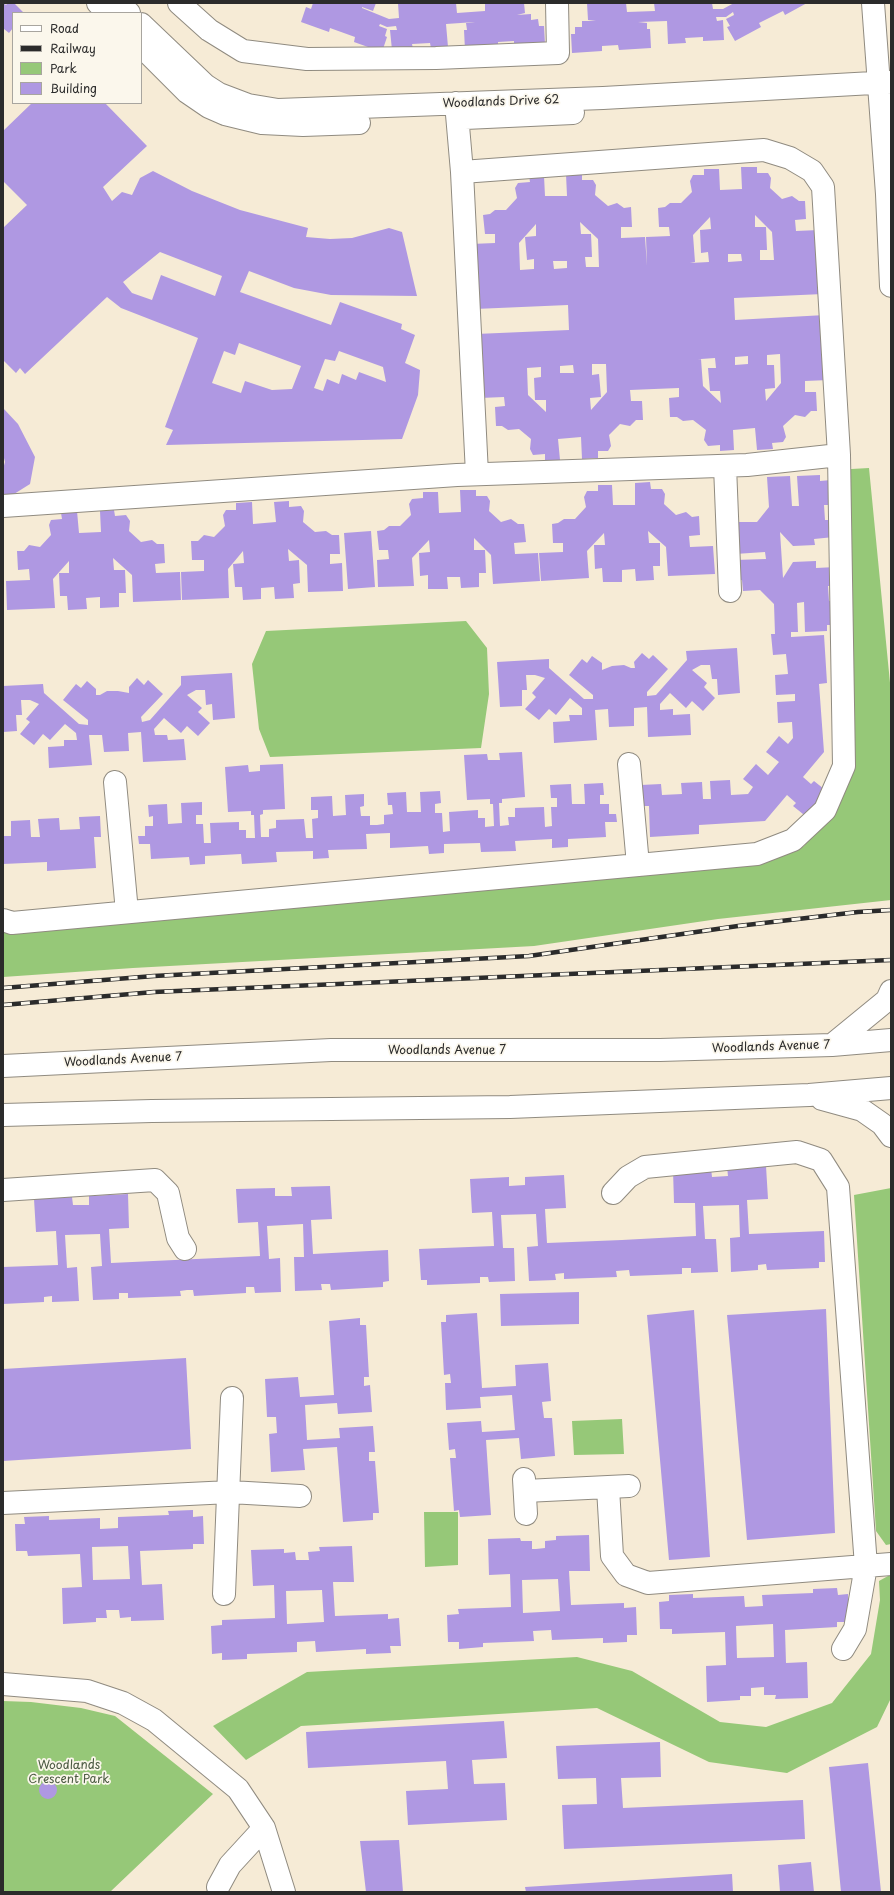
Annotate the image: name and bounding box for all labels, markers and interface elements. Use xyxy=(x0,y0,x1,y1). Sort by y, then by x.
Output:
legend xyxy=(12,12,142,104)
text: Road xyxy=(50,19,79,37)
text: Railway xyxy=(50,39,96,57)
text: Park xyxy=(50,59,77,77)
text: Building xyxy=(50,79,97,97)
street label: Woodlands Drive 62 xyxy=(442,93,560,111)
street label: Woodlands Avenue 7 xyxy=(712,1038,830,1056)
street label: Woodlands Avenue 7 xyxy=(388,1044,506,1058)
street label: Woodlands Avenue 7 xyxy=(64,1050,182,1070)
park label: Woodlands Crescent Park xyxy=(28,1759,110,1787)

